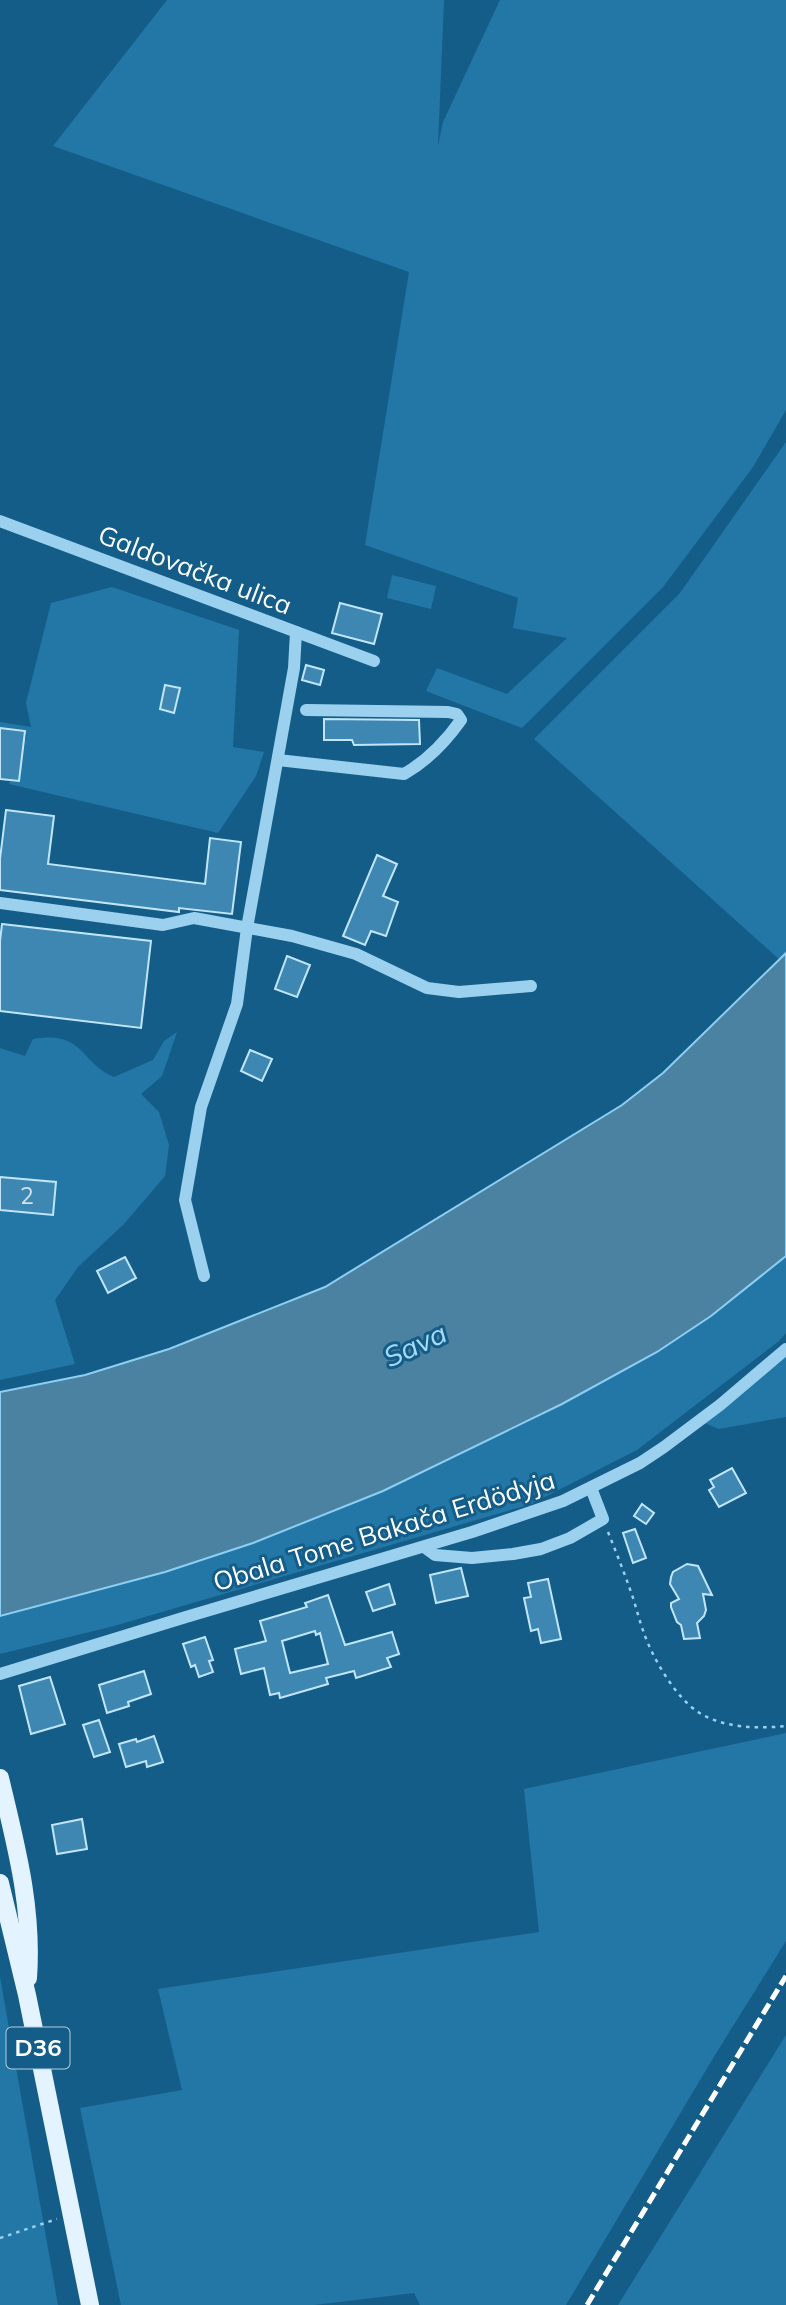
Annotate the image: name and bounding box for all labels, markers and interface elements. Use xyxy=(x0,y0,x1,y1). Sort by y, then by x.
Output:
street label: Galdovačka ulica xyxy=(94,517,297,622)
house number: 2 xyxy=(20,1181,34,1210)
water label: Sava xyxy=(378,1315,452,1374)
street label: Obala Tome Bakača Erdödyja xyxy=(209,1463,559,1598)
road number: D36 xyxy=(7,2027,70,2068)

